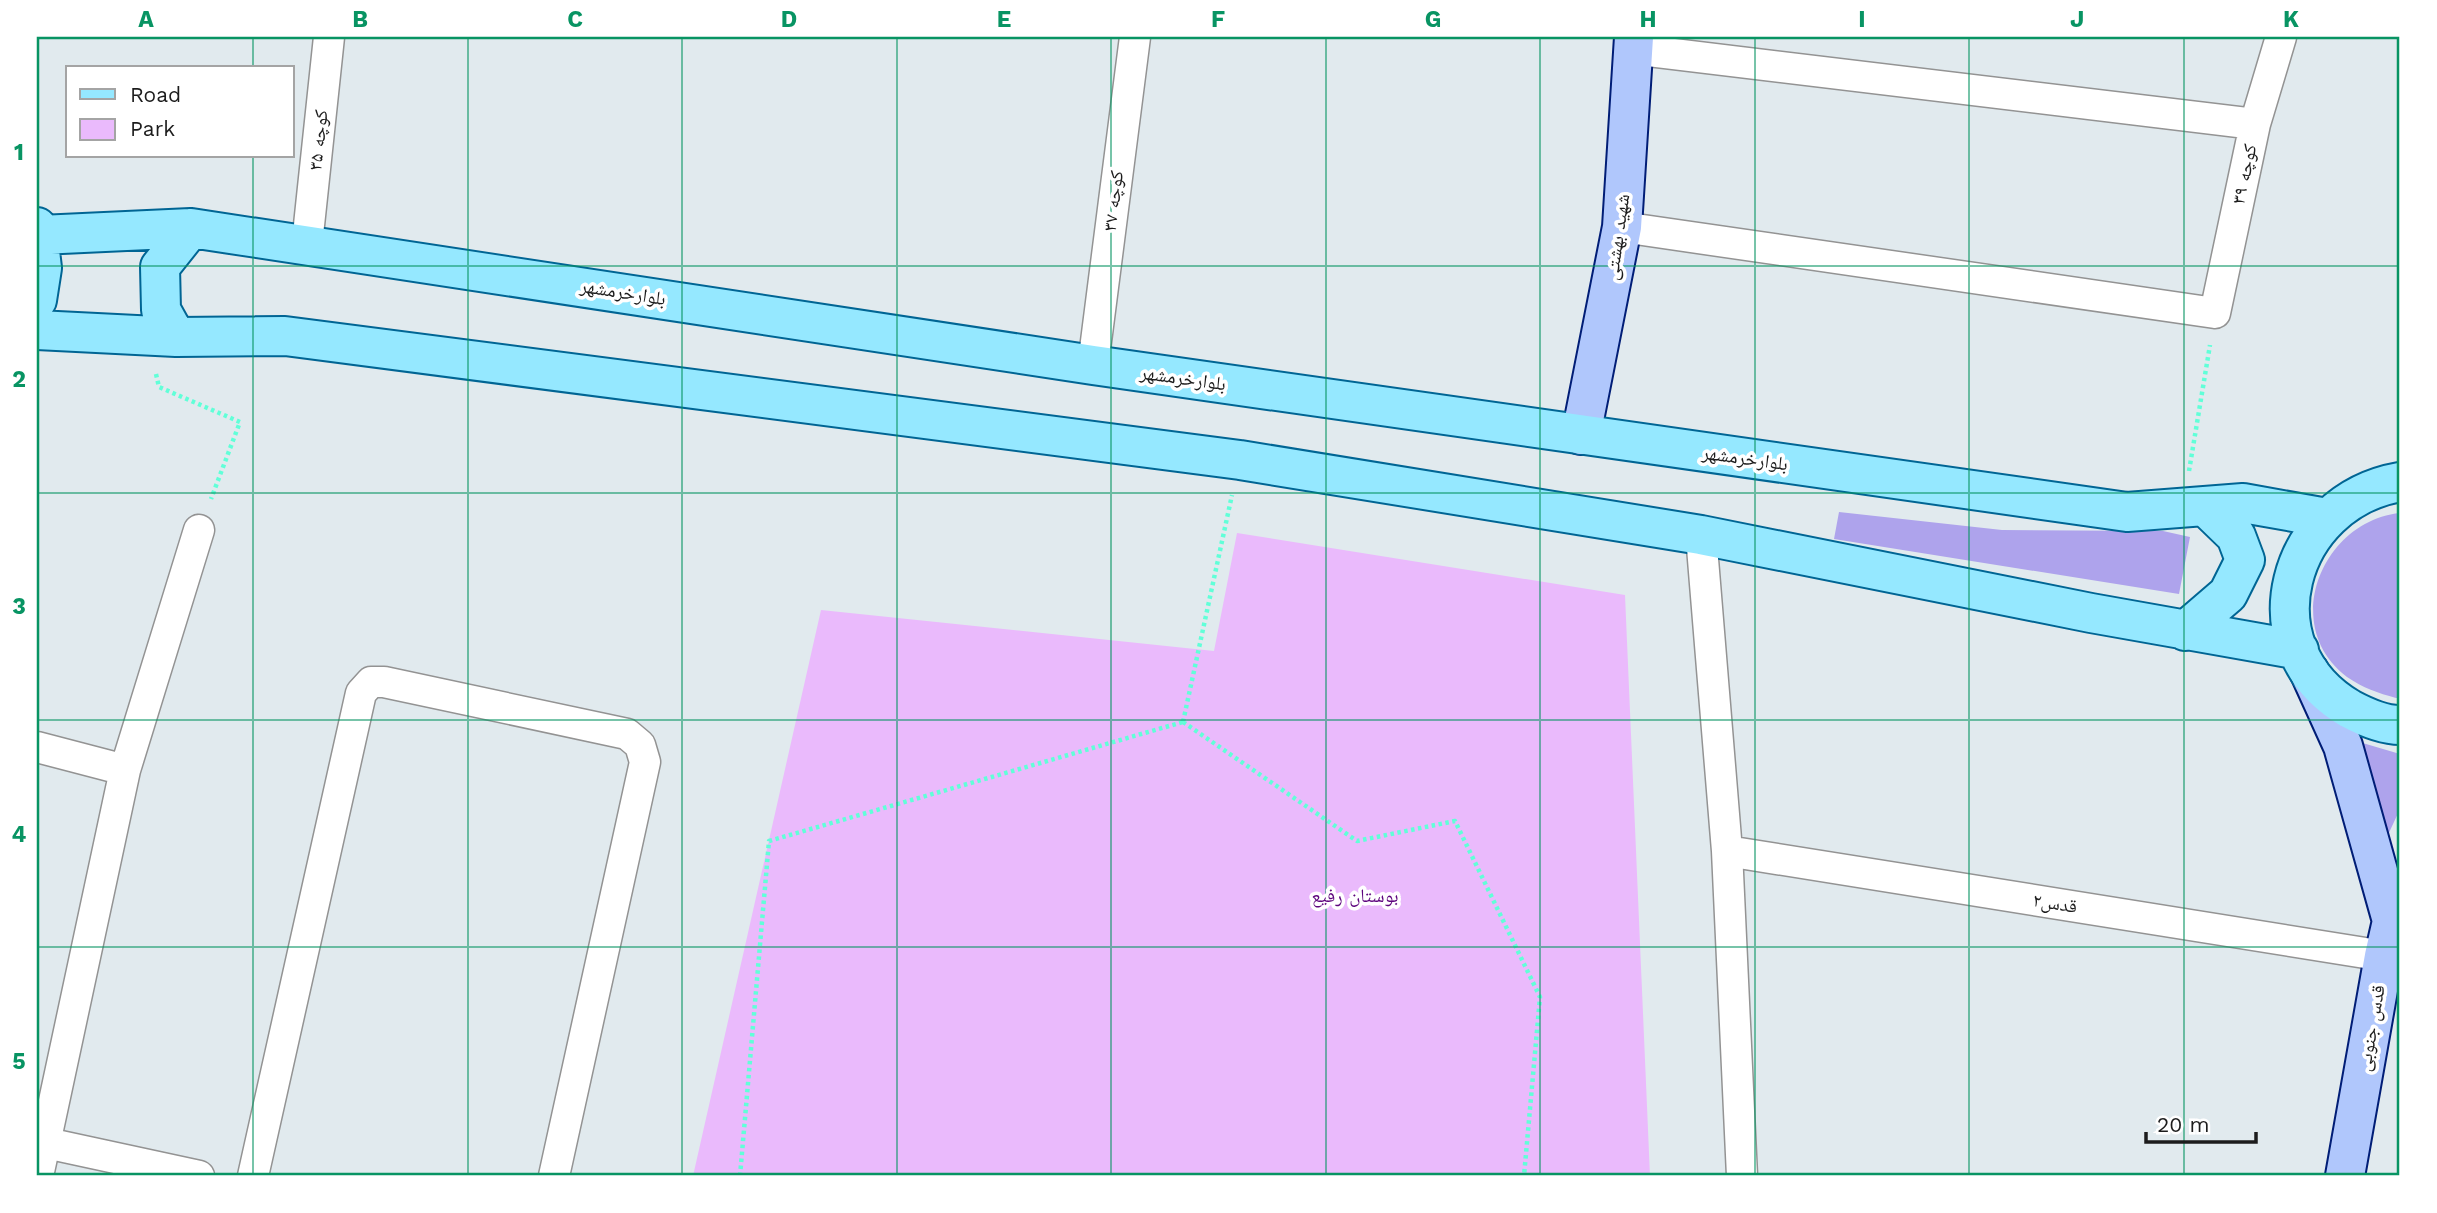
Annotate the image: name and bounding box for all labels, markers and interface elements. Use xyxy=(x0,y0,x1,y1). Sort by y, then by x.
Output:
text: A xyxy=(138,6,154,33)
text: B xyxy=(352,6,368,33)
text: C xyxy=(567,6,583,33)
text: D xyxy=(781,6,797,33)
text: E xyxy=(997,6,1011,33)
text: F xyxy=(1211,6,1225,33)
text: G xyxy=(1425,6,1441,33)
text: H xyxy=(1639,6,1657,33)
text: I xyxy=(1858,6,1866,33)
text: J xyxy=(2070,6,2084,33)
text: K xyxy=(2283,6,2299,33)
legend xyxy=(66,66,294,158)
text: Road xyxy=(130,82,181,107)
street label: کوچه ۳۵ xyxy=(303,108,333,172)
text: Park xyxy=(130,116,175,141)
text: 1 xyxy=(14,139,24,166)
street label: کوچه ۳۹ xyxy=(2226,142,2262,206)
street label: کوچه ۳۷ xyxy=(1098,169,1128,233)
street label: شهید بهشتی xyxy=(1600,192,1634,282)
street label: بلوارخرمشهر xyxy=(577,274,668,310)
street label: بلوارخرمشهر xyxy=(1138,360,1227,395)
text: 2 xyxy=(12,366,26,393)
street label: بلوارخرمشهر xyxy=(1700,440,1789,475)
text: 3 xyxy=(12,593,26,620)
text: 4 xyxy=(12,821,27,848)
park label: بوستان رفیع xyxy=(1311,884,1399,908)
street label: قدس۲ xyxy=(2031,888,2079,918)
street label: قدس جنوبی xyxy=(2352,983,2390,1073)
text: 5 xyxy=(12,1048,26,1075)
scale bar xyxy=(2146,1101,2257,1145)
text: 20 m xyxy=(2157,1112,2209,1137)

